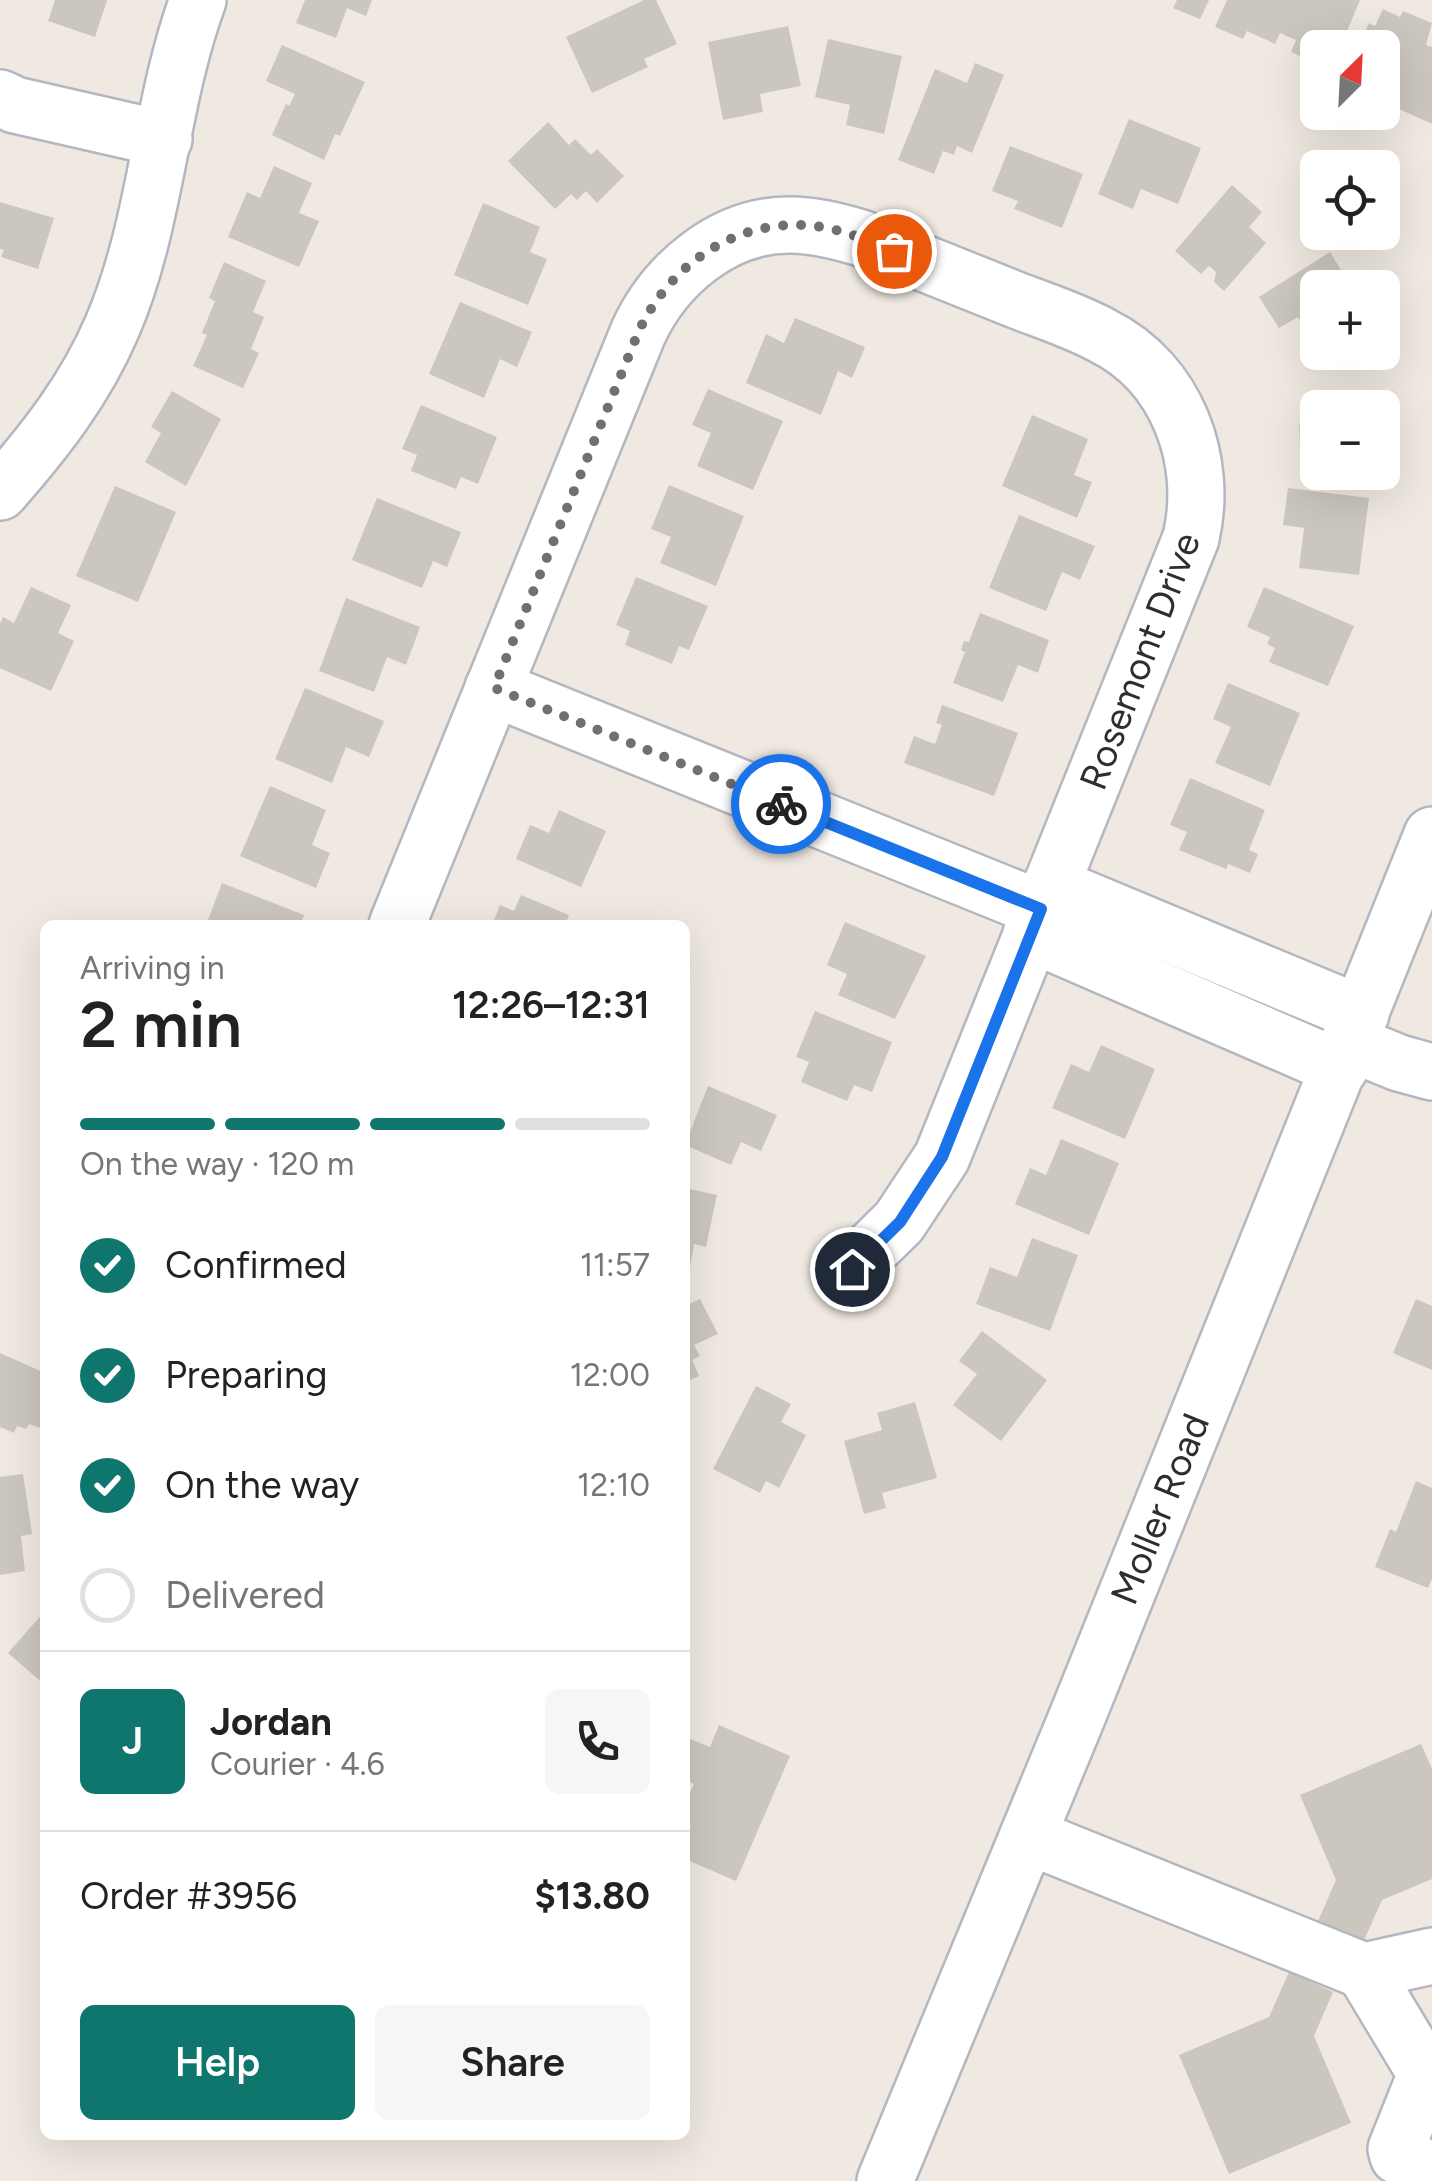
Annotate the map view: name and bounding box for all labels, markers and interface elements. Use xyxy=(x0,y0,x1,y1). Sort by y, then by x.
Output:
north arrow xyxy=(1300,30,1400,130)
map controls xyxy=(1300,30,1400,490)
button: locate xyxy=(1300,150,1400,250)
pin xyxy=(852,209,937,294)
icon: bag xyxy=(867,224,922,279)
button: + xyxy=(1300,270,1400,370)
button: − xyxy=(1300,390,1400,490)
street label: Rosemont Drive xyxy=(1070,526,1210,796)
courier xyxy=(731,754,831,854)
icon: bike xyxy=(754,777,809,832)
text: Arriving in xyxy=(80,949,225,987)
text: 12:26–12:31 xyxy=(452,982,650,1028)
text: 2 min xyxy=(80,985,242,1063)
text: On the way · 120 m xyxy=(80,1145,354,1183)
pin xyxy=(810,1227,895,1312)
icon: check xyxy=(80,1238,135,1293)
text: Confirmed xyxy=(165,1242,347,1288)
icon: home xyxy=(825,1242,880,1297)
text: 11:57 xyxy=(580,1246,650,1284)
icon: check xyxy=(80,1348,135,1403)
text: Preparing xyxy=(165,1352,327,1398)
text: 12:00 xyxy=(570,1356,650,1394)
street label: Moller Road xyxy=(1101,1407,1219,1611)
icon: check xyxy=(80,1458,135,1513)
text: On the way xyxy=(165,1462,359,1508)
text: 12:10 xyxy=(577,1466,650,1504)
text: Delivered xyxy=(165,1572,325,1618)
button: phone xyxy=(545,1689,650,1794)
text: Jordan xyxy=(210,1699,332,1745)
text: J xyxy=(122,1718,143,1764)
text: Courier · 4.6 xyxy=(210,1745,385,1783)
text: Order #3956 xyxy=(80,1873,297,1919)
text: $13.80 xyxy=(534,1873,650,1919)
button: Help xyxy=(80,2005,355,2120)
button: Share xyxy=(375,2005,650,2120)

